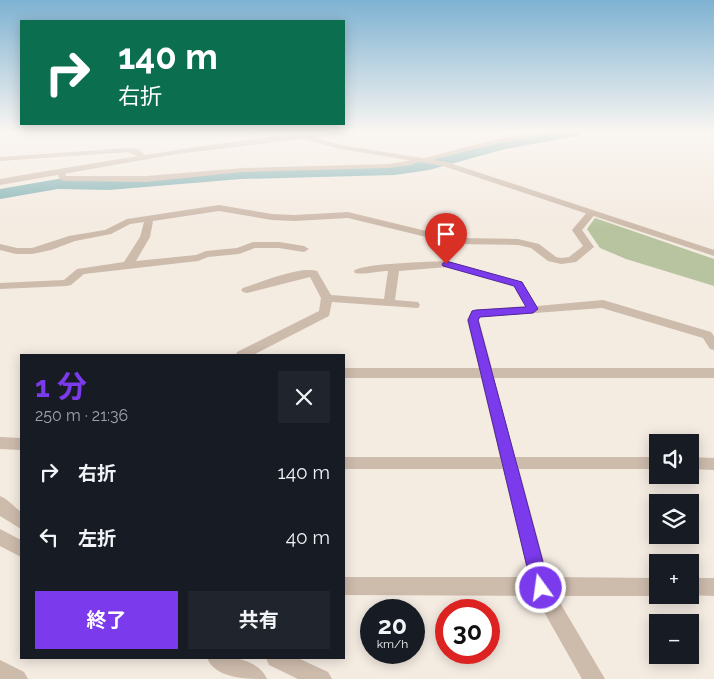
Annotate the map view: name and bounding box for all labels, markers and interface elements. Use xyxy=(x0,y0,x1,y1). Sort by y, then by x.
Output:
text: 140 m xyxy=(118,36,218,77)
icon: right xyxy=(35,40,100,105)
text: 右折 xyxy=(118,83,162,109)
pin xyxy=(425,213,467,264)
icon: arrive xyxy=(432,220,460,248)
text: 1 分 xyxy=(35,369,87,404)
button: close xyxy=(278,371,330,423)
text: 250 m · 21:36 xyxy=(35,406,128,425)
map controls xyxy=(649,434,699,664)
button: sound xyxy=(649,434,699,484)
icon: right xyxy=(35,458,63,486)
text: 140 m xyxy=(278,461,330,483)
text: 右折 xyxy=(78,462,116,484)
button: layers xyxy=(649,494,699,544)
icon: left xyxy=(35,523,63,551)
text: 40 m xyxy=(286,526,330,548)
text: 左折 xyxy=(78,527,116,549)
button: + xyxy=(649,554,699,604)
position arrow xyxy=(514,561,566,613)
button: 終了 xyxy=(35,591,178,649)
button: 共有 xyxy=(188,591,330,649)
speed limit sign: 30 xyxy=(435,599,500,664)
text: 20 xyxy=(378,610,407,640)
button: − xyxy=(649,614,699,664)
text: km/h xyxy=(377,637,408,651)

